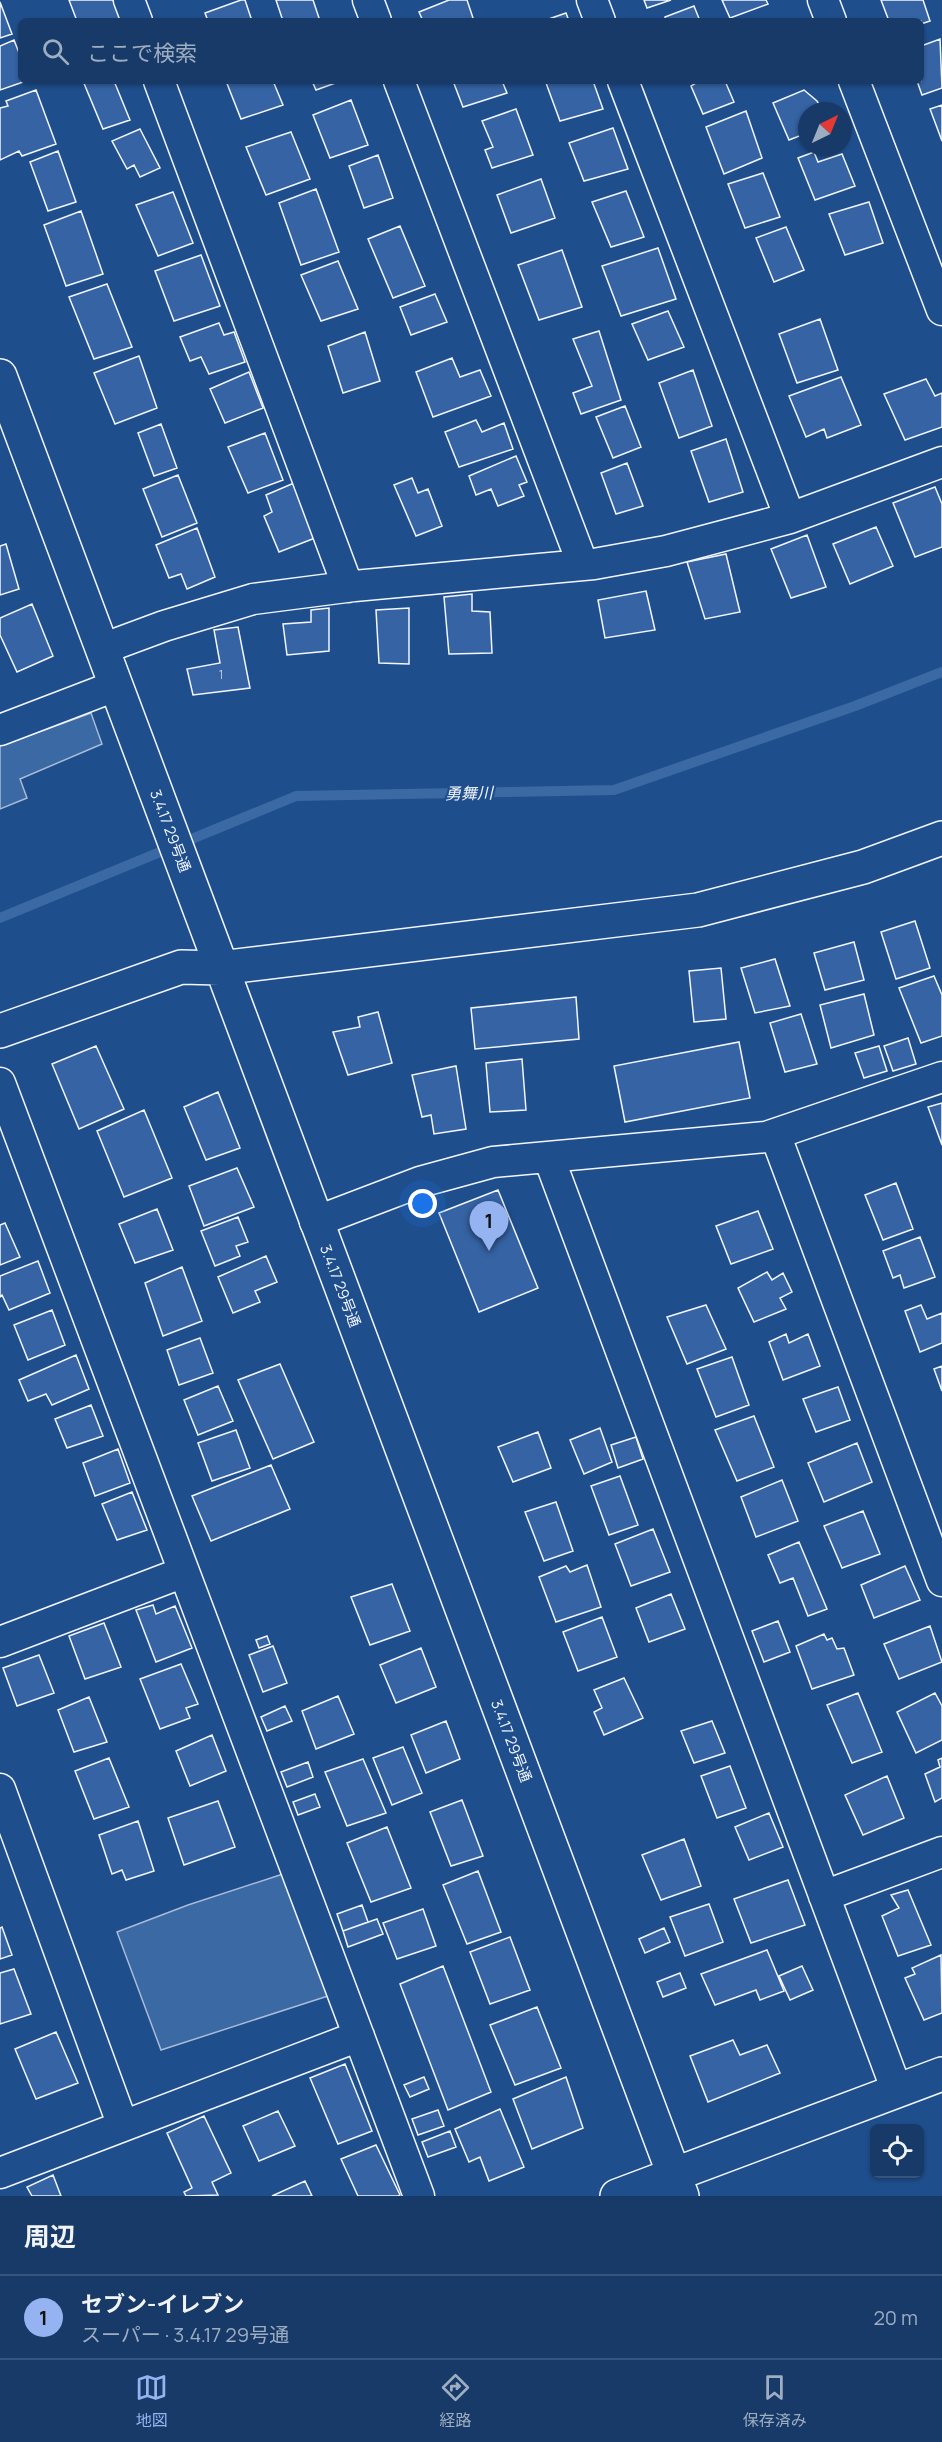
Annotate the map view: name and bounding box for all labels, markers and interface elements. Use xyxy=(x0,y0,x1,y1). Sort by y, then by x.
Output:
search box xyxy=(18,18,924,84)
icon: search xyxy=(39,35,72,68)
text: ここで検索 xyxy=(87,38,197,68)
north arrow xyxy=(798,102,852,156)
house number: 1 xyxy=(219,666,223,683)
water label: 勇舞川 xyxy=(445,782,495,804)
street label: 3.4.17 29号通 xyxy=(145,786,196,875)
your location xyxy=(408,1189,437,1218)
pin: 1 xyxy=(470,1202,508,1251)
street label: 3.4.17 29号通 xyxy=(315,1241,366,1330)
street label: 3.4.17 29号通 xyxy=(486,1696,537,1785)
map controls xyxy=(870,2124,924,2178)
button: locate xyxy=(870,2124,924,2178)
text: 周辺 xyxy=(24,2218,76,2254)
text: セブン-イレブン xyxy=(81,2289,244,2319)
text: 1 xyxy=(39,2304,48,2331)
text: 20 m xyxy=(873,2304,918,2331)
text: スーパー · 3.4.17 29号通 xyxy=(81,2321,289,2348)
tab: 地図 xyxy=(135,2371,168,2431)
tab: 経路 xyxy=(439,2371,472,2431)
tab: 保存済み xyxy=(743,2371,807,2431)

